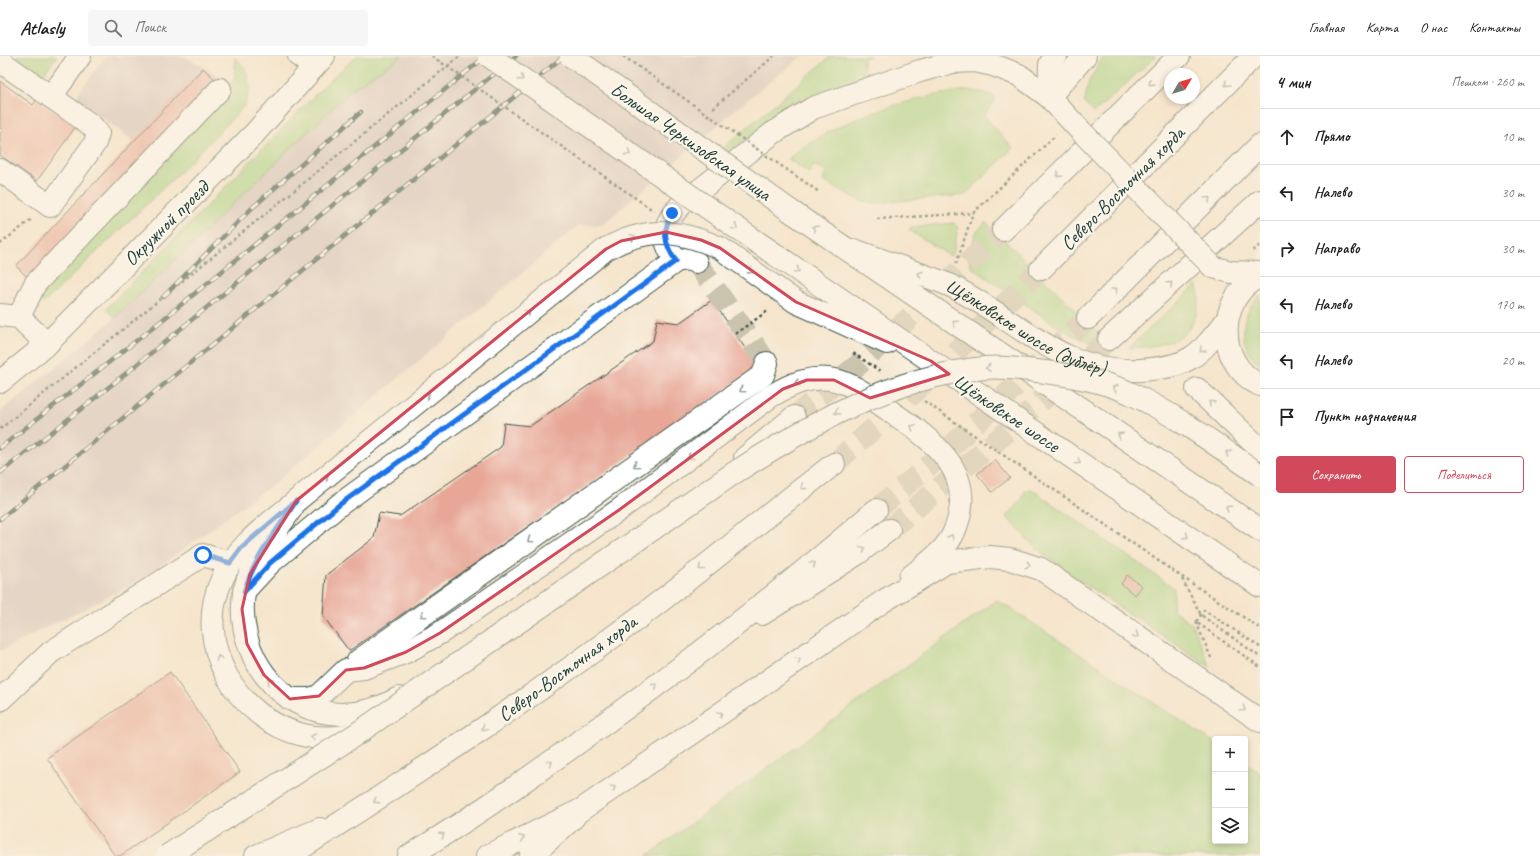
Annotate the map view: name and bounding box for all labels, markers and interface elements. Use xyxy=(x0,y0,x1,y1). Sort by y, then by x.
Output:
search box xyxy=(88,10,368,46)
text: Atlasly xyxy=(20,16,64,40)
icon: search xyxy=(102,17,124,39)
text: Поиск xyxy=(134,18,166,37)
text: Главная xyxy=(1309,19,1344,36)
text: Карта xyxy=(1366,19,1398,36)
text: О нас xyxy=(1420,19,1447,36)
text: Контакты xyxy=(1469,19,1520,36)
north arrow xyxy=(1164,68,1200,104)
text: 4 мин xyxy=(1276,72,1311,93)
one-way arrow xyxy=(517,73,524,80)
text: Пешком · 260 m xyxy=(1451,74,1524,90)
street label: Большая Черкизовская улица xyxy=(606,77,777,207)
one-way arrow xyxy=(1148,78,1156,86)
one-way arrow xyxy=(1224,79,1232,87)
street label: Северо-Восточная хорда xyxy=(1055,120,1191,256)
icon: ahead xyxy=(1276,126,1298,148)
text: Прямо xyxy=(1314,127,1350,146)
text: 10 m xyxy=(1502,129,1524,145)
one-way arrow xyxy=(624,148,631,156)
one-way arrow xyxy=(1056,170,1064,178)
street label: Окружной проезд xyxy=(118,174,216,271)
icon: left xyxy=(1276,182,1298,204)
text: Налево xyxy=(1314,183,1352,202)
text: 30 m xyxy=(1502,185,1524,201)
one-way arrow xyxy=(1203,196,1211,204)
route end xyxy=(663,204,681,222)
one-way arrow xyxy=(730,222,737,229)
one-way arrow xyxy=(812,226,819,233)
one-way arrow xyxy=(629,233,636,242)
icon: right xyxy=(1276,238,1298,260)
text: Направо xyxy=(1314,239,1360,258)
text: 30 m xyxy=(1502,241,1524,257)
one-way arrow xyxy=(747,266,754,273)
one-way arrow xyxy=(793,266,800,273)
one-way arrow xyxy=(916,270,923,279)
street label: Щёлковское шоссе (дублёр) xyxy=(942,274,1110,381)
one-way arrow xyxy=(1165,282,1172,289)
one-way arrow xyxy=(1111,287,1118,295)
icon: left xyxy=(1276,294,1298,316)
text: Налево xyxy=(1314,295,1352,314)
text: 170 m xyxy=(1496,297,1524,313)
one-way arrow xyxy=(523,310,531,317)
one-way arrow xyxy=(952,321,959,328)
one-way arrow xyxy=(1199,345,1207,353)
icon: left xyxy=(1276,350,1298,372)
text: Налево xyxy=(1314,351,1352,370)
text: 20 m xyxy=(1502,353,1524,369)
one-way arrow xyxy=(985,364,991,372)
street label: Щёлковское шоссе xyxy=(949,369,1066,459)
one-way arrow xyxy=(794,378,801,387)
one-way arrow xyxy=(1112,384,1119,393)
one-way arrow xyxy=(739,385,746,392)
one-way arrow xyxy=(423,392,430,399)
one-way arrow xyxy=(1208,400,1216,408)
icon: arrive xyxy=(1276,406,1298,428)
text: Пункт назначения xyxy=(1314,407,1416,426)
one-way arrow xyxy=(834,408,842,415)
one-way arrow xyxy=(910,425,917,432)
one-way arrow xyxy=(1117,432,1124,440)
one-way arrow xyxy=(1225,450,1232,458)
one-way arrow xyxy=(688,452,695,459)
button: Сохранить xyxy=(1276,456,1396,493)
button: Поделиться xyxy=(1404,456,1524,493)
one-way arrow xyxy=(1074,457,1081,464)
one-way arrow xyxy=(633,460,640,467)
one-way arrow xyxy=(322,474,329,481)
one-way arrow xyxy=(800,483,807,490)
one-way arrow xyxy=(1225,505,1232,513)
one-way arrow xyxy=(1182,531,1189,539)
one-way arrow xyxy=(947,534,954,541)
one-way arrow xyxy=(527,535,534,542)
route start xyxy=(194,546,212,564)
one-way arrow xyxy=(859,547,866,554)
one-way arrow xyxy=(1025,560,1031,568)
one-way arrow xyxy=(809,561,816,568)
one-way arrow xyxy=(698,564,706,571)
street label: Северо-Восточная хорда xyxy=(493,609,643,727)
one-way arrow xyxy=(421,610,428,617)
one-way arrow xyxy=(1132,630,1139,637)
one-way arrow xyxy=(215,655,224,662)
one-way arrow xyxy=(793,658,800,665)
one-way arrow xyxy=(267,678,275,686)
one-way arrow xyxy=(651,684,658,691)
one-way arrow xyxy=(1239,704,1246,712)
one-way arrow xyxy=(716,711,723,719)
one-way arrow xyxy=(481,723,488,730)
one-way arrow xyxy=(310,732,316,741)
map controls xyxy=(1212,736,1248,844)
button: + xyxy=(1212,736,1248,772)
one-way arrow xyxy=(546,760,553,768)
button: − xyxy=(1212,772,1248,808)
one-way arrow xyxy=(609,786,616,793)
one-way arrow xyxy=(373,796,380,803)
button: layers xyxy=(1212,808,1248,844)
one-way arrow xyxy=(438,832,445,840)
one-way arrow xyxy=(518,835,525,843)

